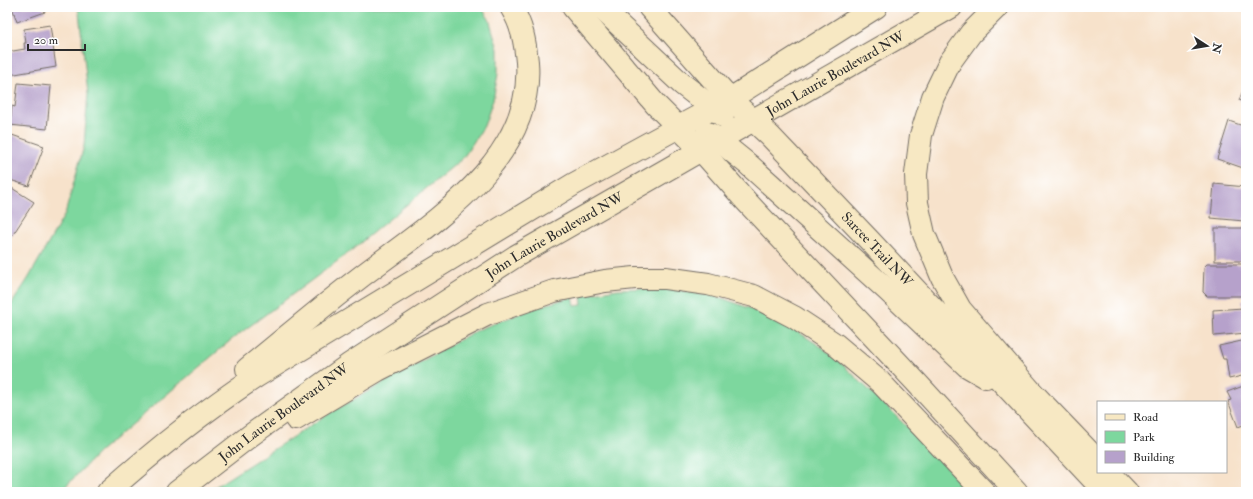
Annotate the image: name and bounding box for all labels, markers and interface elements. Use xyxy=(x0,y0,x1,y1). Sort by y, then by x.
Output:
scale bar xyxy=(28,26,85,52)
north arrow xyxy=(1187,26,1227,66)
street label: John Laurie Boulevard NW xyxy=(762,27,908,120)
text: 20 m xyxy=(34,33,59,48)
text: N xyxy=(1209,41,1224,55)
street label: John Laurie Boulevard NW xyxy=(482,188,627,283)
street label: Sarcee Trail NW xyxy=(838,208,917,290)
street label: John Laurie Boulevard NW xyxy=(214,359,352,466)
legend xyxy=(1097,401,1227,473)
text: Road xyxy=(1133,410,1158,425)
text: Park xyxy=(1133,430,1155,445)
text: Building xyxy=(1133,450,1176,465)

